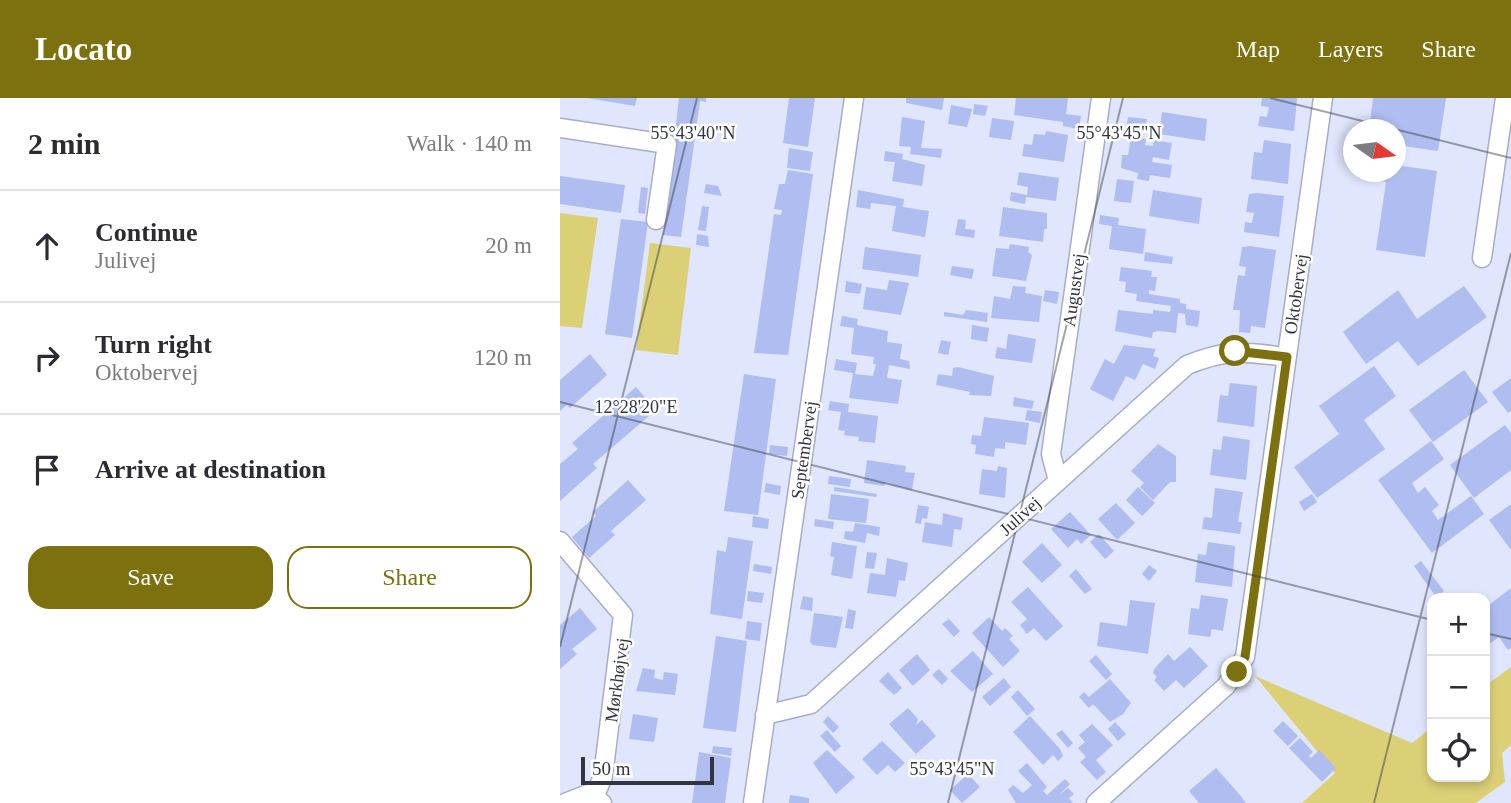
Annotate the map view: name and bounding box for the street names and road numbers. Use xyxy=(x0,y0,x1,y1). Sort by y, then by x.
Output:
street label: Augustvej xyxy=(1059,252,1089,328)
street label: Oktobervej xyxy=(1280,253,1312,335)
street label: Septembervej xyxy=(787,400,821,500)
street label: Julivej xyxy=(995,493,1045,539)
street label: Mørkhøjvej xyxy=(601,637,633,723)

